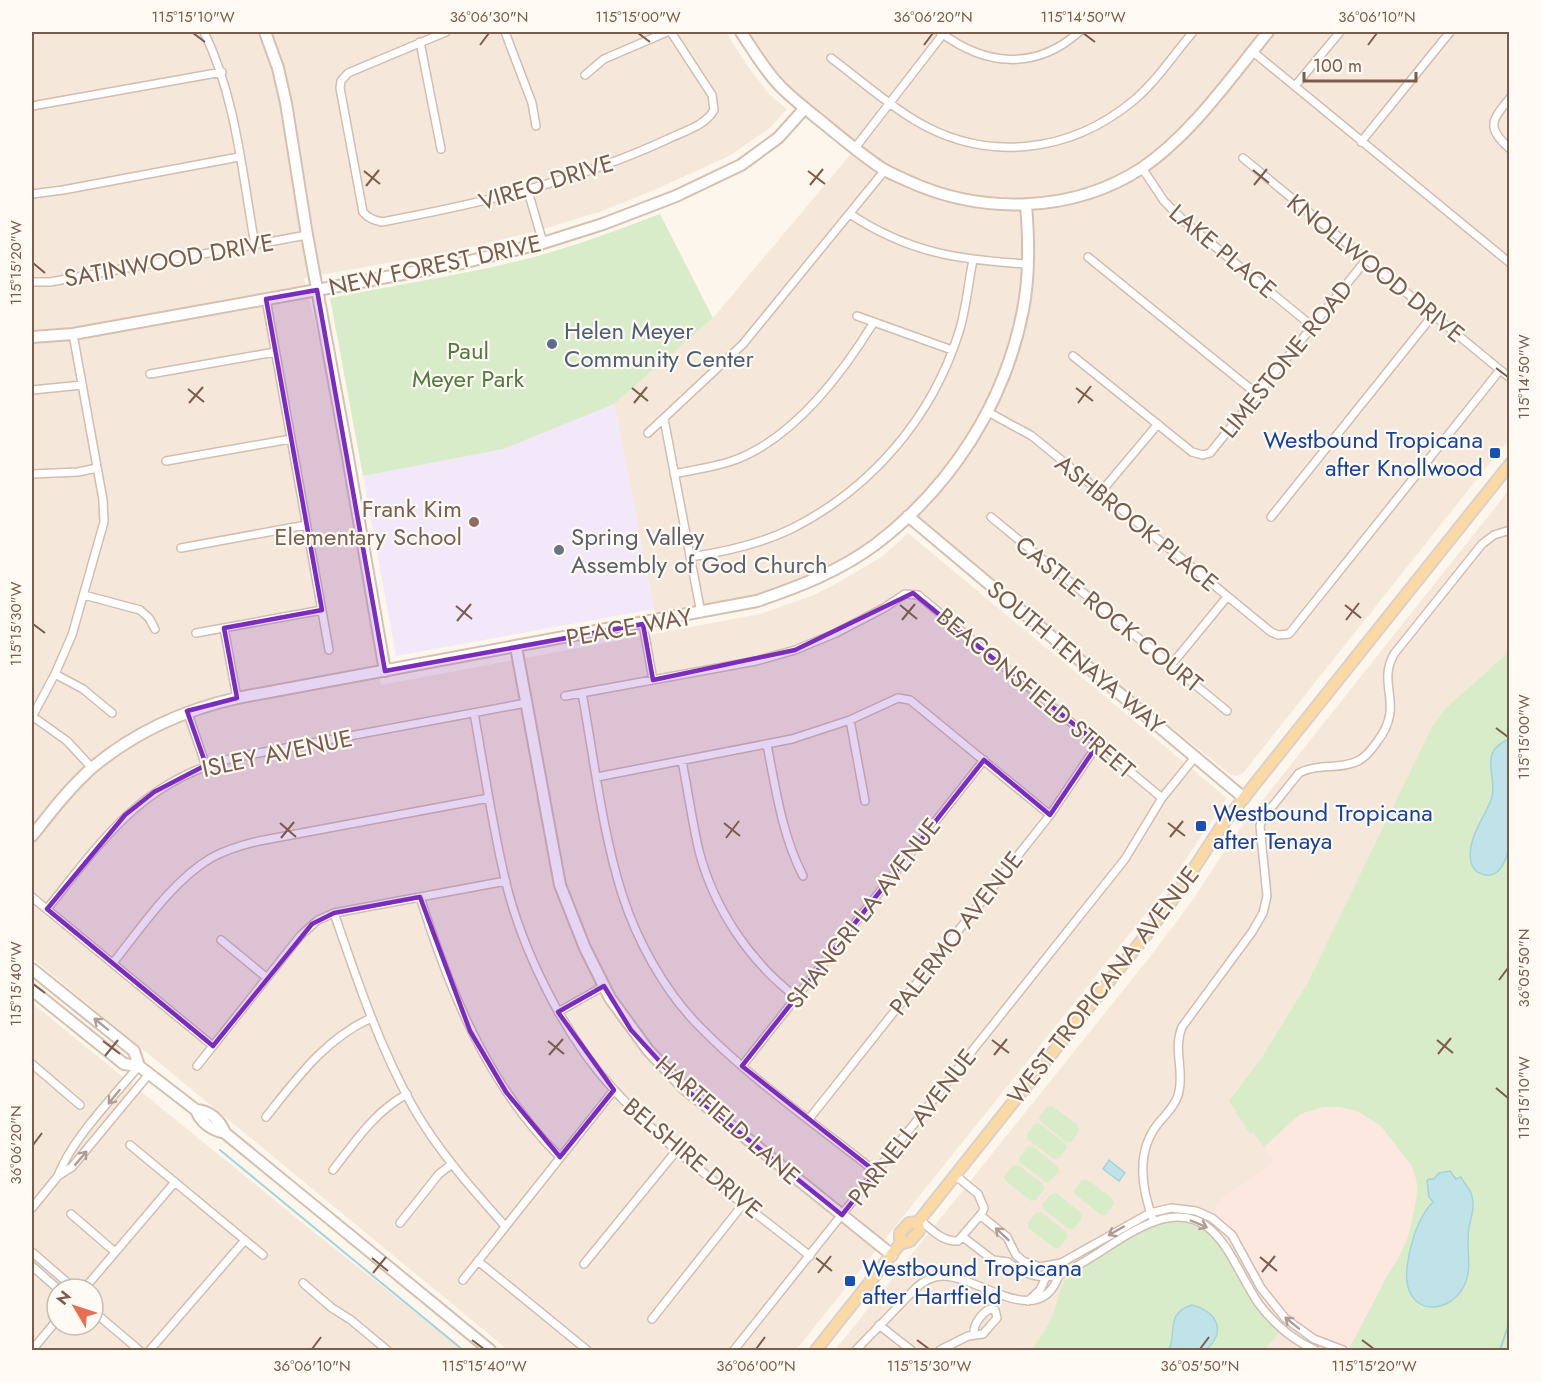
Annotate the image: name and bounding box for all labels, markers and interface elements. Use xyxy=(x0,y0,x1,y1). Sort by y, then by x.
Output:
text: 115°15'10"W xyxy=(151,6,235,28)
text: 36°06'30"N xyxy=(450,6,528,28)
text: 115°15'00"W xyxy=(595,6,681,28)
text: 36°06'20"N xyxy=(893,6,973,28)
text: 115°14'50"W xyxy=(1040,6,1126,28)
text: 36°06'10"N xyxy=(1338,6,1416,28)
scale bar xyxy=(1304,45,1416,83)
text: 100 m xyxy=(1313,53,1362,79)
street label: VIREO DRIVE xyxy=(474,145,618,219)
street label: KNOLLWOOD DRIVE xyxy=(1280,185,1472,351)
street label: LAKE PLACE xyxy=(1162,196,1284,306)
text: 115°15'20"W xyxy=(5,220,27,305)
street label: SATINWOOD DRIVE xyxy=(61,224,277,296)
street label: NEW FOREST DRIVE xyxy=(325,225,545,305)
street label: LIMESTONE ROAD xyxy=(1211,273,1361,445)
place label: Helen Meyer Community Center xyxy=(564,313,754,376)
park label: Paul Meyer Park xyxy=(412,333,525,396)
text: 115°14'50"W xyxy=(1513,334,1535,420)
marker: Helen Meyer Community Center xyxy=(545,337,559,351)
place label: Westbound Tropicana after Knollwood xyxy=(1263,422,1483,485)
street label: ASHBROOK PLACE xyxy=(1048,446,1226,600)
marker: Westbound Tropicana after Knollwood xyxy=(1488,446,1502,460)
place label: Frank Kim Elementary School xyxy=(274,491,462,554)
marker: Frank Kim Elementary School xyxy=(467,515,481,529)
place label: Spring Valley Assembly of God Church xyxy=(571,519,828,582)
street label: CASTLE ROCK COURT xyxy=(1008,527,1210,701)
marker: Spring Valley Assembly of God Church xyxy=(552,543,566,557)
street label: SOUTH TENAYA WAY xyxy=(979,572,1173,742)
text: 115°15'30"W xyxy=(5,582,27,666)
street label: PEACE WAY xyxy=(563,599,695,655)
street label: BEACONSFIELD STREET xyxy=(929,599,1143,787)
text: 115°15'00"W xyxy=(1513,694,1535,780)
street label: ISLEY AVENUE xyxy=(199,720,355,786)
place label: Westbound Tropicana after Tenaya xyxy=(1213,795,1433,858)
street label: SHANGRI LA AVENUE xyxy=(777,810,949,1016)
marker: Westbound Tropicana after Tenaya xyxy=(1194,819,1208,833)
street label: PALERMO AVENUE xyxy=(881,844,1031,1022)
street label: WEST TROPICANA AVENUE xyxy=(999,858,1207,1112)
text: 36°05'50"N xyxy=(1513,929,1535,1007)
text: 115°15'40"W xyxy=(5,941,27,1027)
one-way arrow xyxy=(93,1018,109,1031)
street label: PARNELL AVENUE xyxy=(840,1041,984,1213)
street label: HARTFIELD LANE xyxy=(648,1047,808,1193)
text: 115°15'10"W xyxy=(1513,1056,1535,1140)
one-way arrow xyxy=(107,1089,121,1104)
street label: BELSHIRE DRIVE xyxy=(616,1089,770,1227)
text: 36°06'20"N xyxy=(5,1105,27,1185)
one-way arrow xyxy=(74,1150,87,1166)
one-way arrow xyxy=(1190,1219,1208,1230)
one-way arrow xyxy=(1108,1225,1125,1237)
one-way arrow xyxy=(995,1227,1010,1241)
place label: Westbound Tropicana after Hartfield xyxy=(862,1250,1082,1313)
marker: Westbound Tropicana after Hartfield xyxy=(843,1274,857,1288)
north arrow xyxy=(45,1277,105,1337)
text: N xyxy=(51,1286,77,1310)
one-way arrow xyxy=(1284,1317,1300,1330)
text: 36°06'10"N xyxy=(273,1355,351,1377)
text: 115°15'40"W xyxy=(441,1355,527,1377)
text: 36°06'00"N xyxy=(716,1355,796,1377)
text: 115°15'30"W xyxy=(887,1355,971,1377)
text: 36°05'50"N xyxy=(1161,1355,1239,1377)
text: 115°15'20"W xyxy=(1332,1355,1417,1377)

